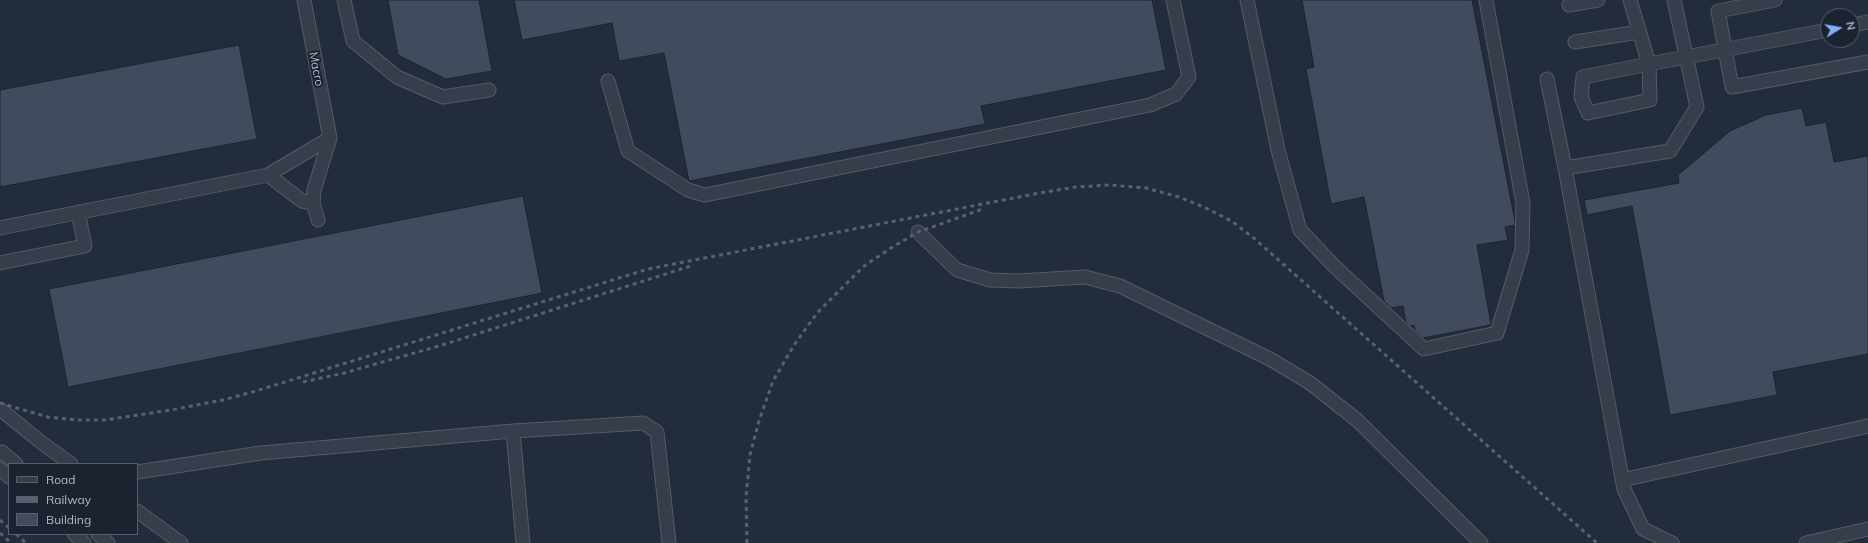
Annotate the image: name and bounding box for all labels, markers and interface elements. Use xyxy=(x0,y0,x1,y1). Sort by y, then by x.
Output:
north arrow xyxy=(1820,8,1860,48)
text: N xyxy=(1843,20,1858,31)
street label: Macro xyxy=(306,51,326,87)
legend xyxy=(8,463,138,535)
text: Road xyxy=(46,472,75,487)
text: Railway xyxy=(46,492,91,507)
text: Building xyxy=(46,512,91,527)

